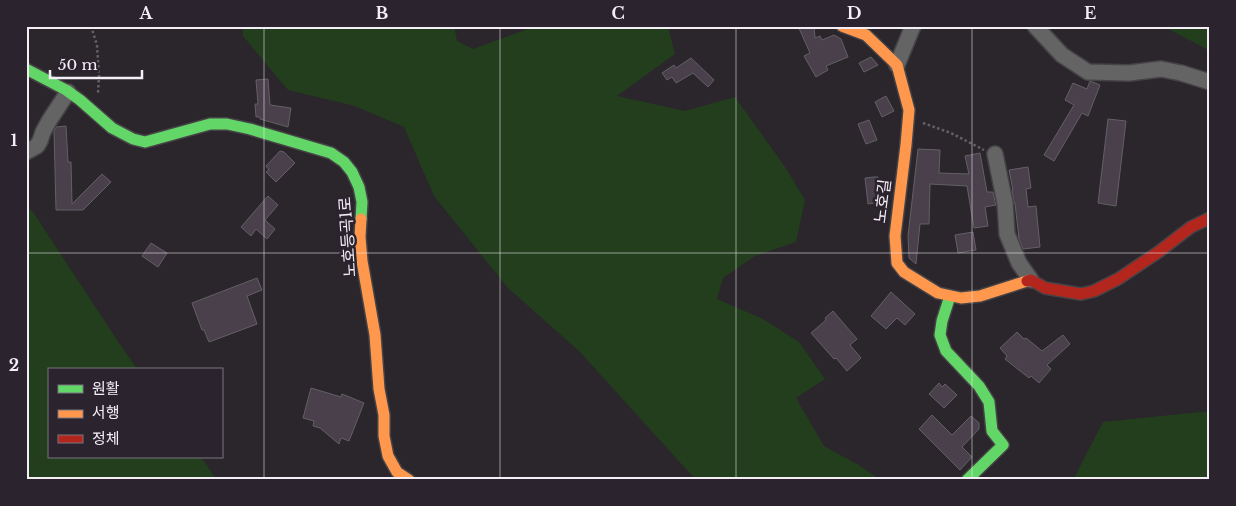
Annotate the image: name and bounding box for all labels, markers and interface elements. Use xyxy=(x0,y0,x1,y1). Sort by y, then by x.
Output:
text: A xyxy=(139,3,154,23)
text: B xyxy=(376,3,389,23)
text: C xyxy=(611,3,625,23)
text: D xyxy=(847,3,861,23)
text: E xyxy=(1084,3,1096,23)
scale bar xyxy=(50,48,142,80)
text: 50 m xyxy=(58,55,98,74)
text: 1 xyxy=(11,130,18,150)
street label: 노호길 xyxy=(869,178,895,224)
street label: 노호등곡1로 xyxy=(334,196,360,278)
text: 2 xyxy=(9,355,19,375)
legend xyxy=(48,368,222,458)
text: 원활 xyxy=(92,379,120,398)
text: 서행 xyxy=(92,403,120,422)
text: 정체 xyxy=(92,429,120,448)

